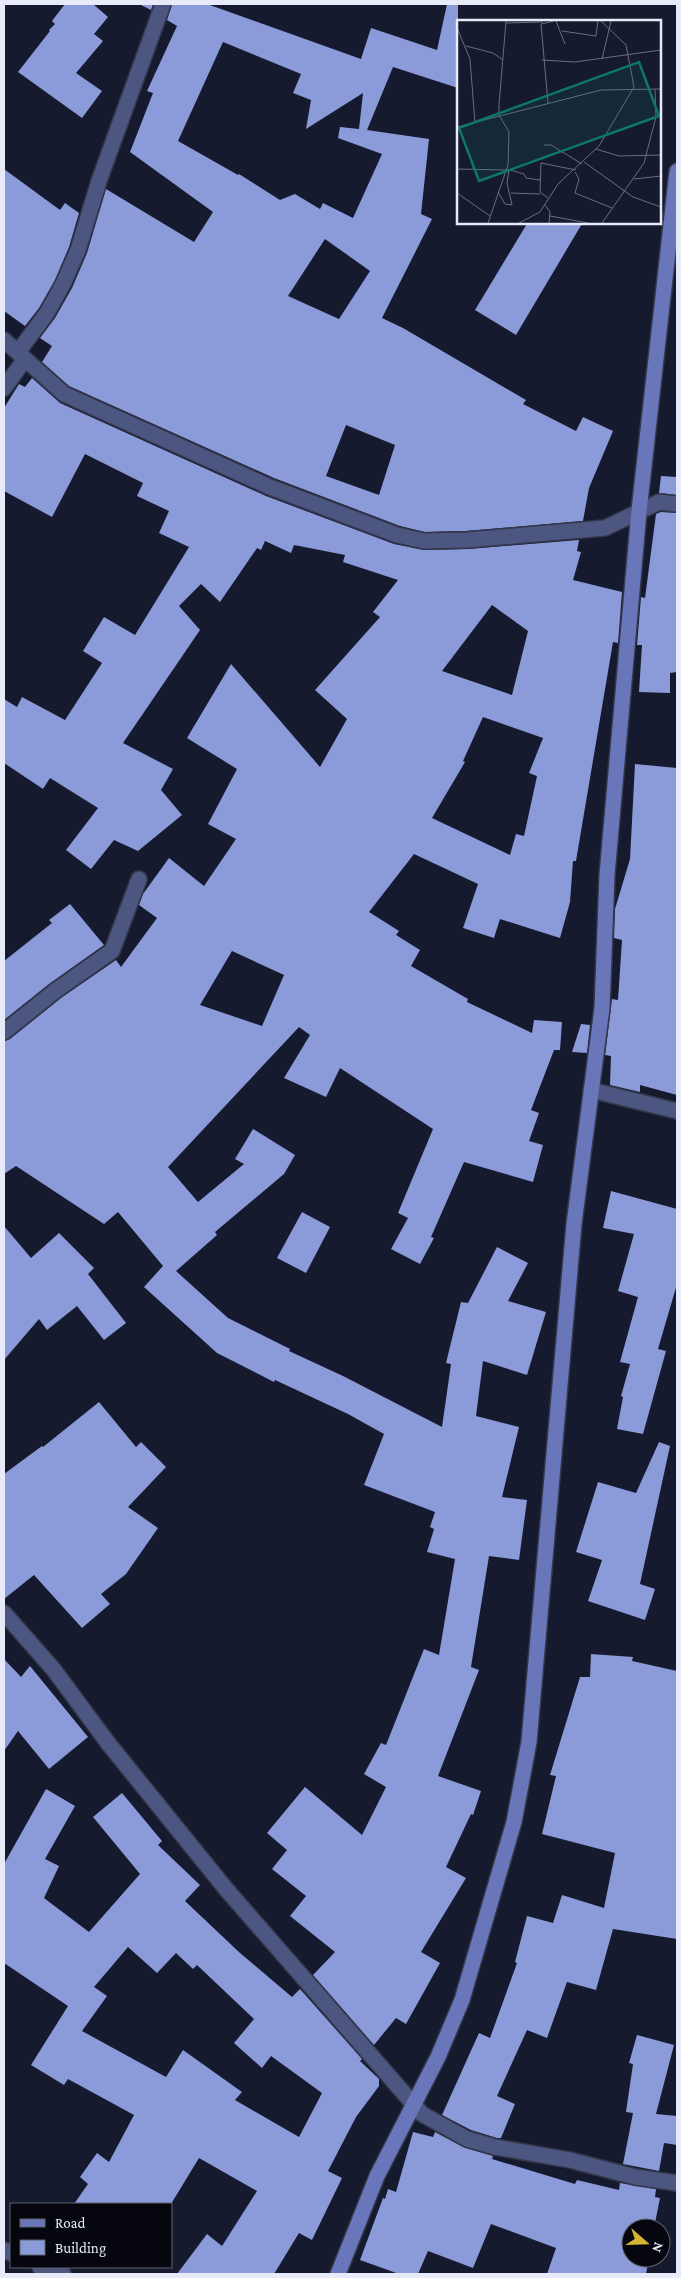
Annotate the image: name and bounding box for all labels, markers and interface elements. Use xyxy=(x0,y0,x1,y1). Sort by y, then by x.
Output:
inset map xyxy=(457,20,661,224)
legend xyxy=(10,2203,172,2268)
text: Road xyxy=(55,2215,86,2231)
north arrow xyxy=(621,2218,671,2268)
text: Building xyxy=(55,2240,106,2257)
text: N xyxy=(649,2240,667,2255)

